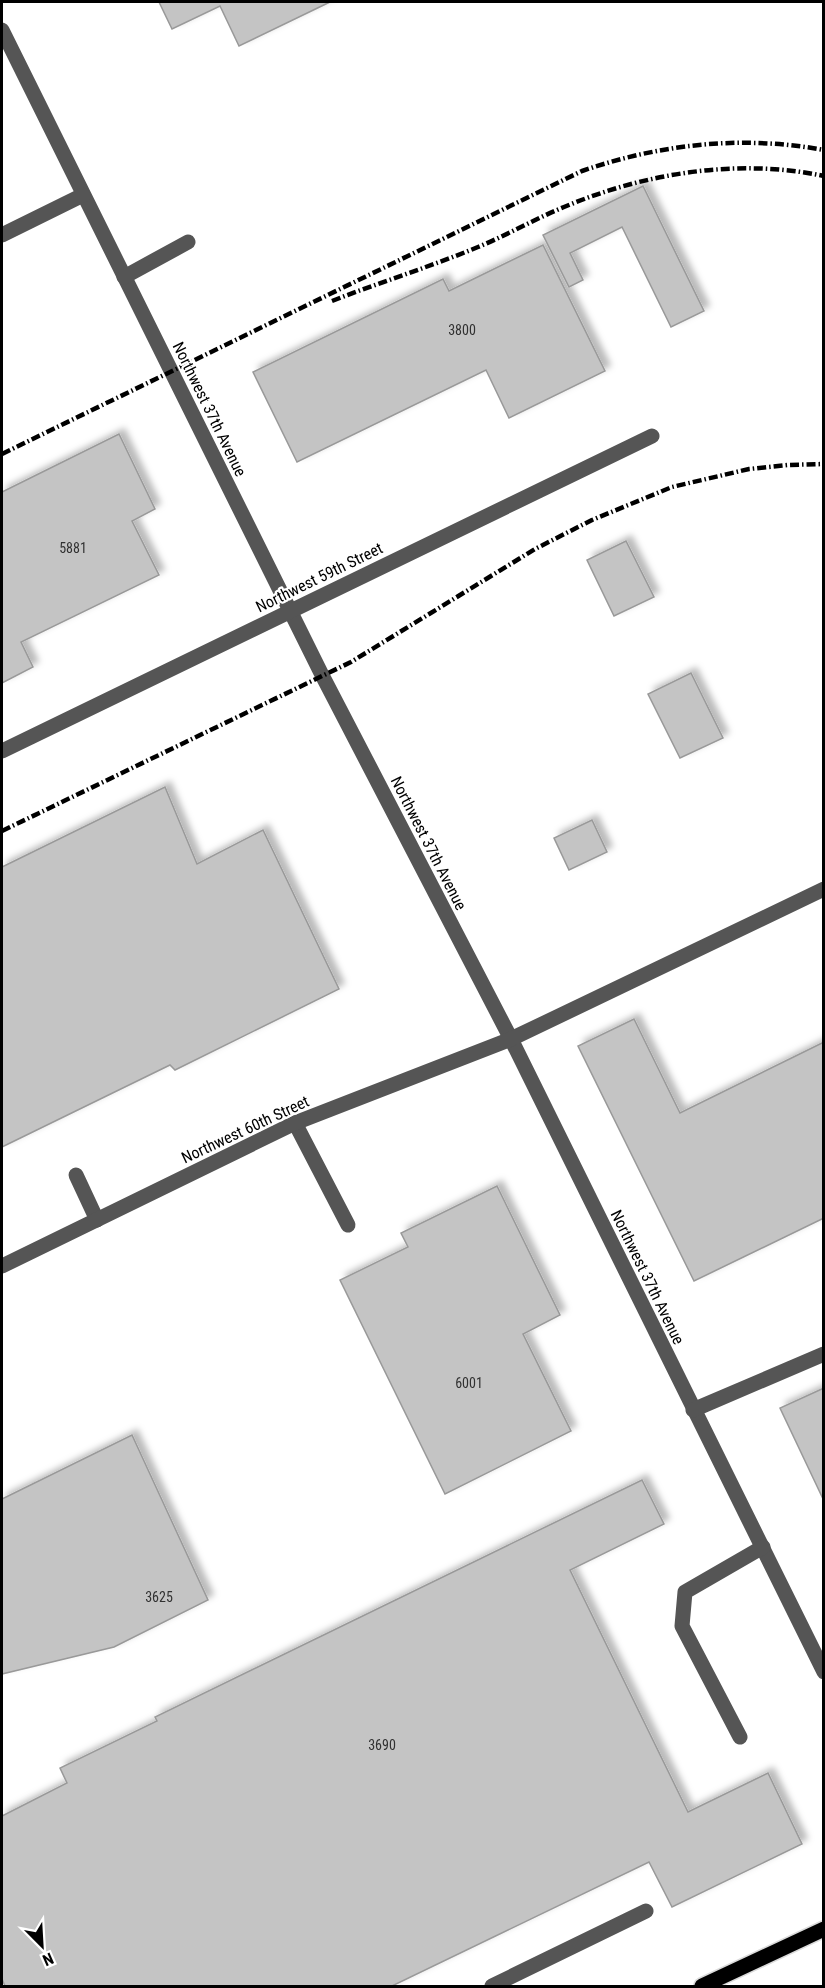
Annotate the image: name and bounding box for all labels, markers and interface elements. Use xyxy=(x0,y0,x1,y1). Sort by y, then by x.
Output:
house number: 3800 xyxy=(448,322,476,338)
street label: Northwest 37th Avenue xyxy=(169,339,250,480)
street label: Northwest 59th Street xyxy=(253,538,386,616)
house number: 5881 xyxy=(59,540,87,556)
street label: Northwest 37th Avenue xyxy=(387,773,470,913)
street label: Northwest 60th Street xyxy=(178,1091,312,1167)
street label: Northwest 37th Avenue xyxy=(607,1207,688,1348)
house number: 6001 xyxy=(455,1375,483,1391)
house number: 3625 xyxy=(145,1589,173,1605)
house number: 3690 xyxy=(368,1737,396,1753)
north arrow xyxy=(12,1916,72,1976)
text: N xyxy=(40,1949,56,1970)

